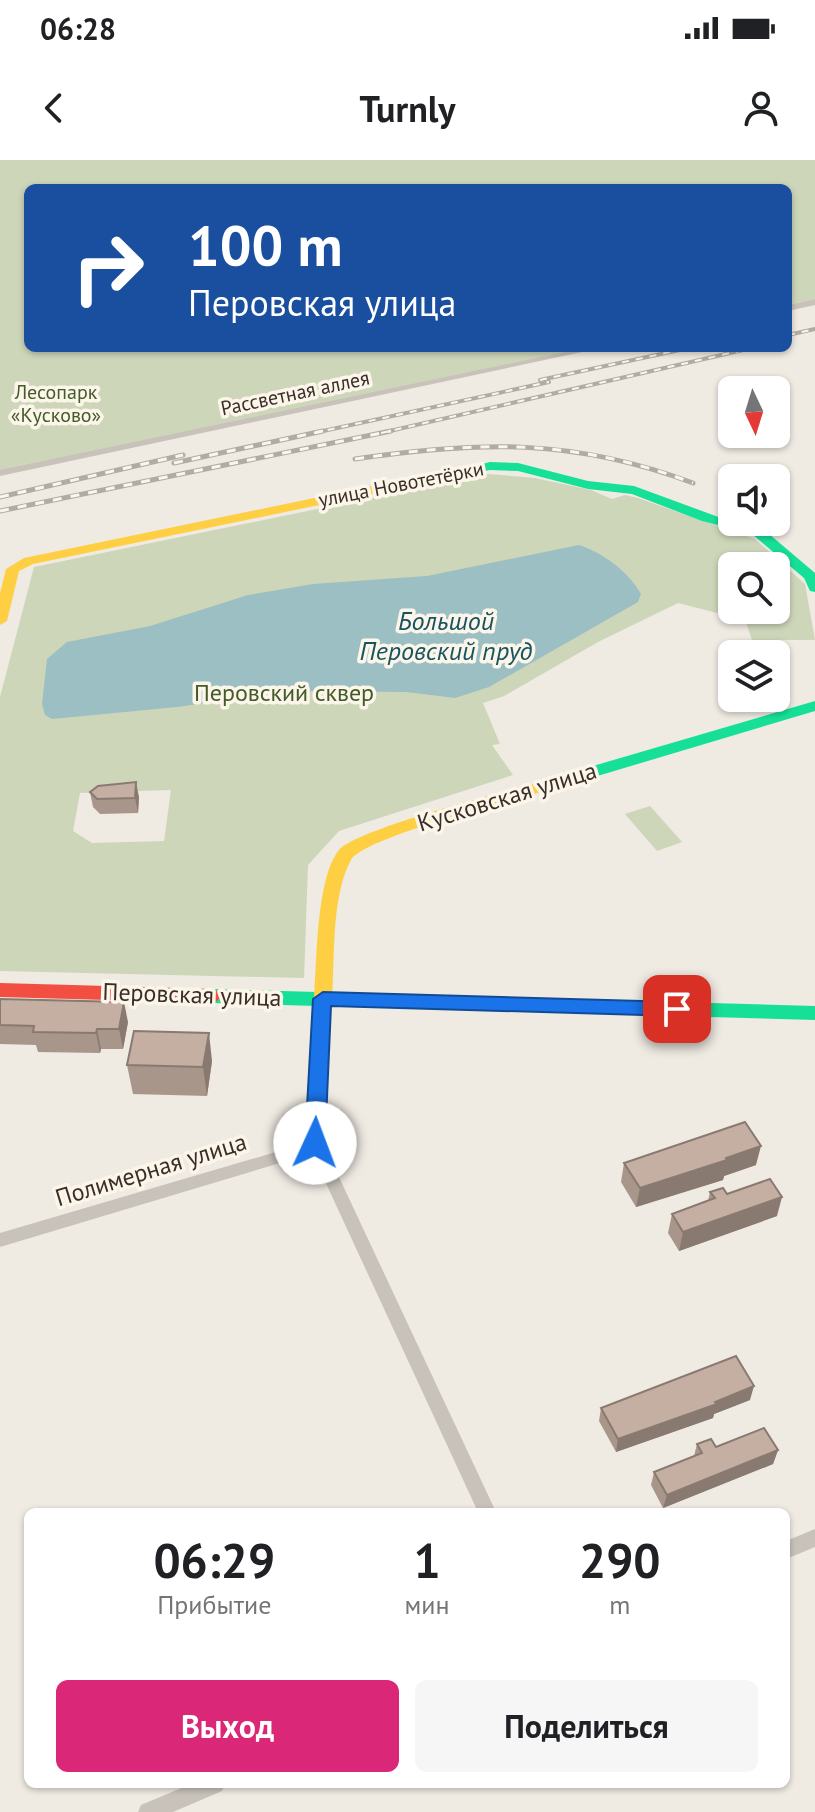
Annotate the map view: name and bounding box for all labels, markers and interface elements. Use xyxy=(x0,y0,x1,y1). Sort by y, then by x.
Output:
text: 06:28 xyxy=(40,9,116,48)
text: Turnly xyxy=(359,85,456,132)
icon: back xyxy=(32,86,76,130)
icon: person xyxy=(739,86,783,130)
text: 100 m xyxy=(188,209,343,281)
icon: right xyxy=(56,216,160,320)
text: Перовская улица xyxy=(188,279,456,326)
street label: Рассветная аллея xyxy=(218,365,372,421)
north arrow xyxy=(718,376,790,448)
map controls xyxy=(718,376,790,712)
park label: Лесопарк «Кусково» xyxy=(11,379,101,428)
street label: улица Новотетёрки xyxy=(316,455,486,513)
button: sound xyxy=(718,464,790,536)
button: search xyxy=(718,552,790,624)
water label: Большой Перовский пруд xyxy=(360,604,533,667)
button: layers xyxy=(718,640,790,712)
park label: Перовский сквер xyxy=(194,677,374,708)
street label: Кусковская улица xyxy=(414,755,600,838)
pin xyxy=(643,975,711,1043)
street label: Перовская улица xyxy=(102,976,282,1013)
icon: arrive xyxy=(655,987,699,1031)
position arrow xyxy=(273,1101,357,1185)
street label: Полимерная улица xyxy=(52,1126,250,1213)
text: 06:29 xyxy=(153,1529,275,1591)
text: 1 xyxy=(413,1529,441,1591)
text: 290 xyxy=(579,1529,661,1591)
text: Прибытие xyxy=(157,1588,271,1621)
text: мин xyxy=(405,1588,450,1621)
text: m xyxy=(609,1588,630,1621)
button: Выход xyxy=(56,1680,399,1772)
button: Поделиться xyxy=(415,1680,758,1772)

